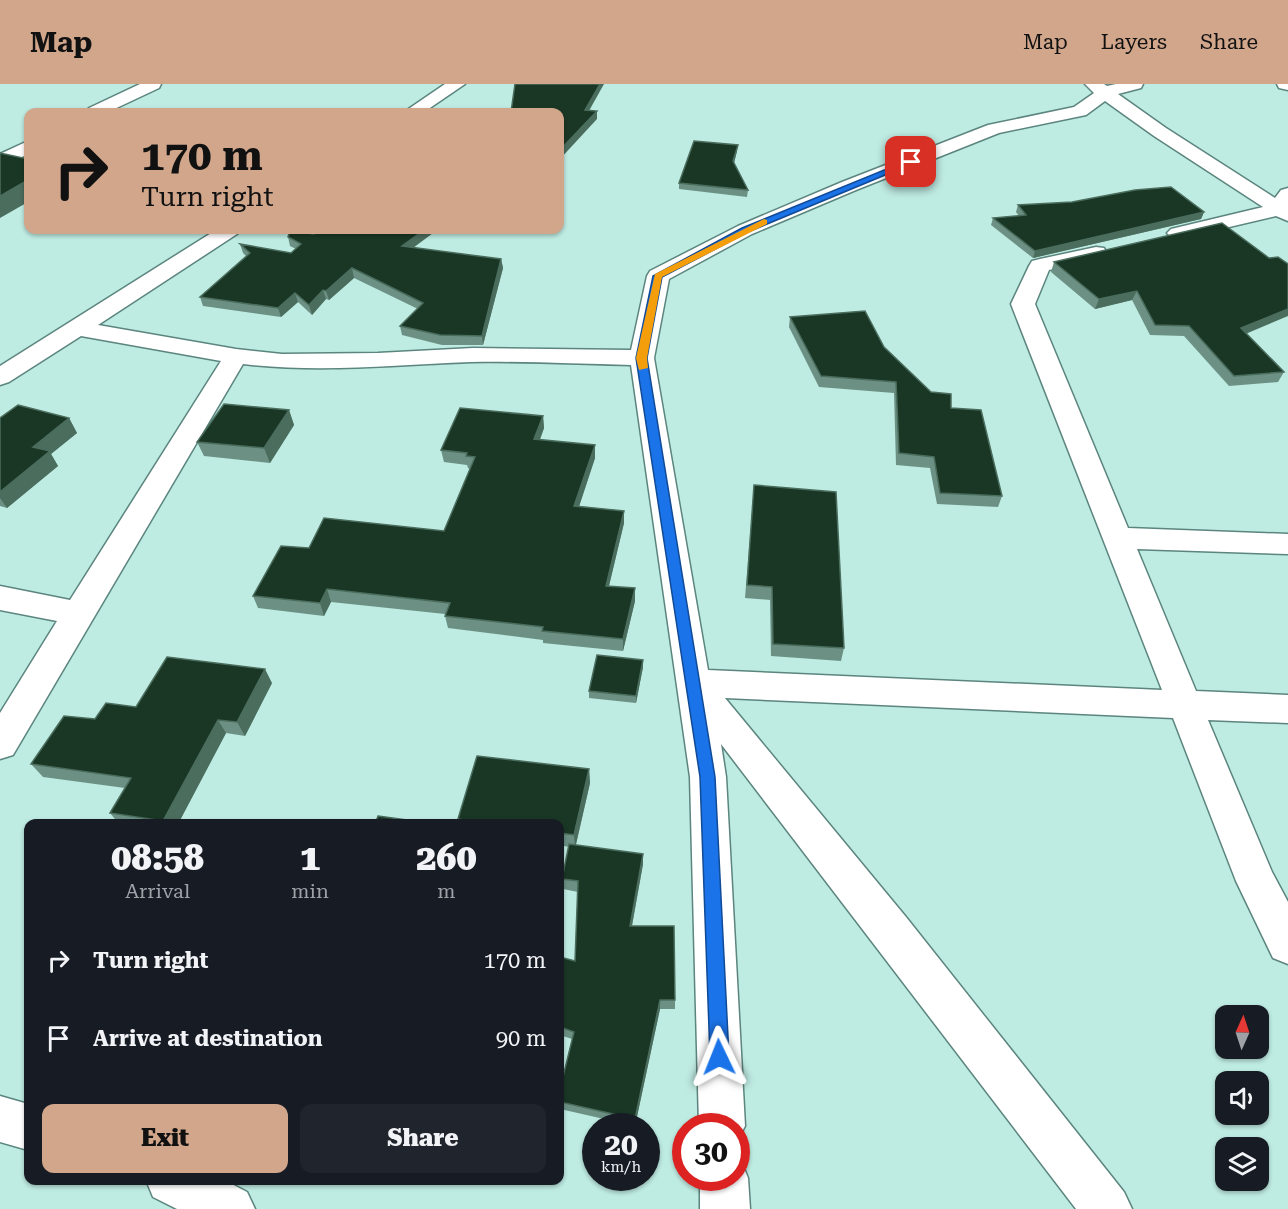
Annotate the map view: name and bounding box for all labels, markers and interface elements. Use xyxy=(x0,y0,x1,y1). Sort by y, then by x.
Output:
text: Map xyxy=(30,26,92,59)
text: Map xyxy=(1023,30,1068,54)
text: Layers xyxy=(1101,30,1167,54)
text: Share xyxy=(1200,30,1258,54)
text: 170 m xyxy=(141,131,263,180)
icon: right xyxy=(42,132,120,210)
pin xyxy=(885,136,936,187)
icon: arrive xyxy=(894,145,927,178)
text: Turn right xyxy=(141,181,274,213)
text: 08:58 xyxy=(111,837,204,879)
text: 1 xyxy=(300,837,320,879)
text: 260 xyxy=(416,837,477,879)
text: Arrival xyxy=(125,879,190,903)
text: min xyxy=(291,879,329,903)
text: m xyxy=(437,879,456,903)
icon: right xyxy=(42,944,75,977)
text: Turn right xyxy=(93,948,208,973)
text: 170 m xyxy=(483,948,546,973)
north arrow xyxy=(1215,1005,1269,1059)
map controls xyxy=(1215,1005,1269,1191)
icon: arrive xyxy=(42,1022,75,1055)
position arrow xyxy=(687,1025,751,1089)
text: Arrive at destination xyxy=(93,1026,322,1051)
text: 90 m xyxy=(496,1026,546,1051)
button: sound xyxy=(1215,1071,1269,1125)
button: Exit xyxy=(42,1104,288,1173)
button: Share xyxy=(300,1104,546,1173)
speed limit sign: 30 xyxy=(672,1113,750,1191)
text: 20 xyxy=(604,1127,638,1162)
button: layers xyxy=(1215,1137,1269,1191)
text: km/h xyxy=(601,1158,641,1176)

